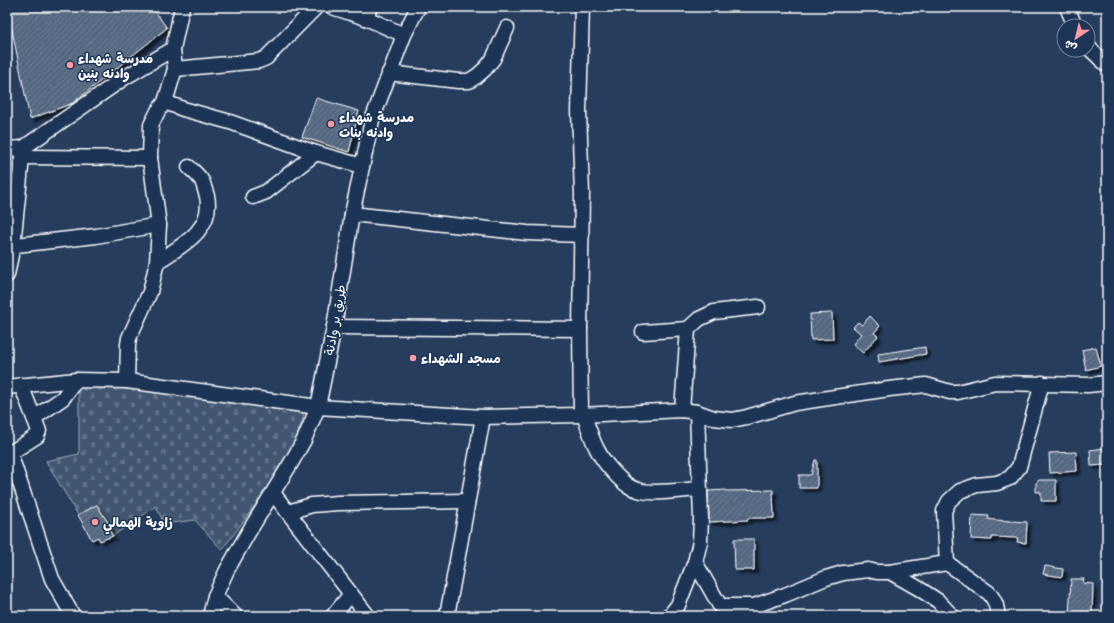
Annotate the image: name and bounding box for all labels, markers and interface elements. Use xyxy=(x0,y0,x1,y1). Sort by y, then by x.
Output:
north arrow xyxy=(1056,18,1096,58)
text: ش xyxy=(1062,37,1079,55)
place label: مدرسة شهداء وادنه بنين xyxy=(78,51,154,83)
marker: مدرسة شهداء وادنه بنين xyxy=(65,60,75,70)
place label: مدرسة شهداء وادنه بنات xyxy=(339,110,415,142)
marker: مدرسة شهداء وادنه بنات xyxy=(326,119,336,129)
street label: طريق بر وادنة xyxy=(321,283,351,357)
place label: مسجد الشهداء xyxy=(421,351,501,366)
marker: مسجد الشهداء xyxy=(408,353,418,363)
place label: زاوية الهمالي xyxy=(103,515,173,535)
marker: زاوية الهمالي xyxy=(90,517,100,527)

